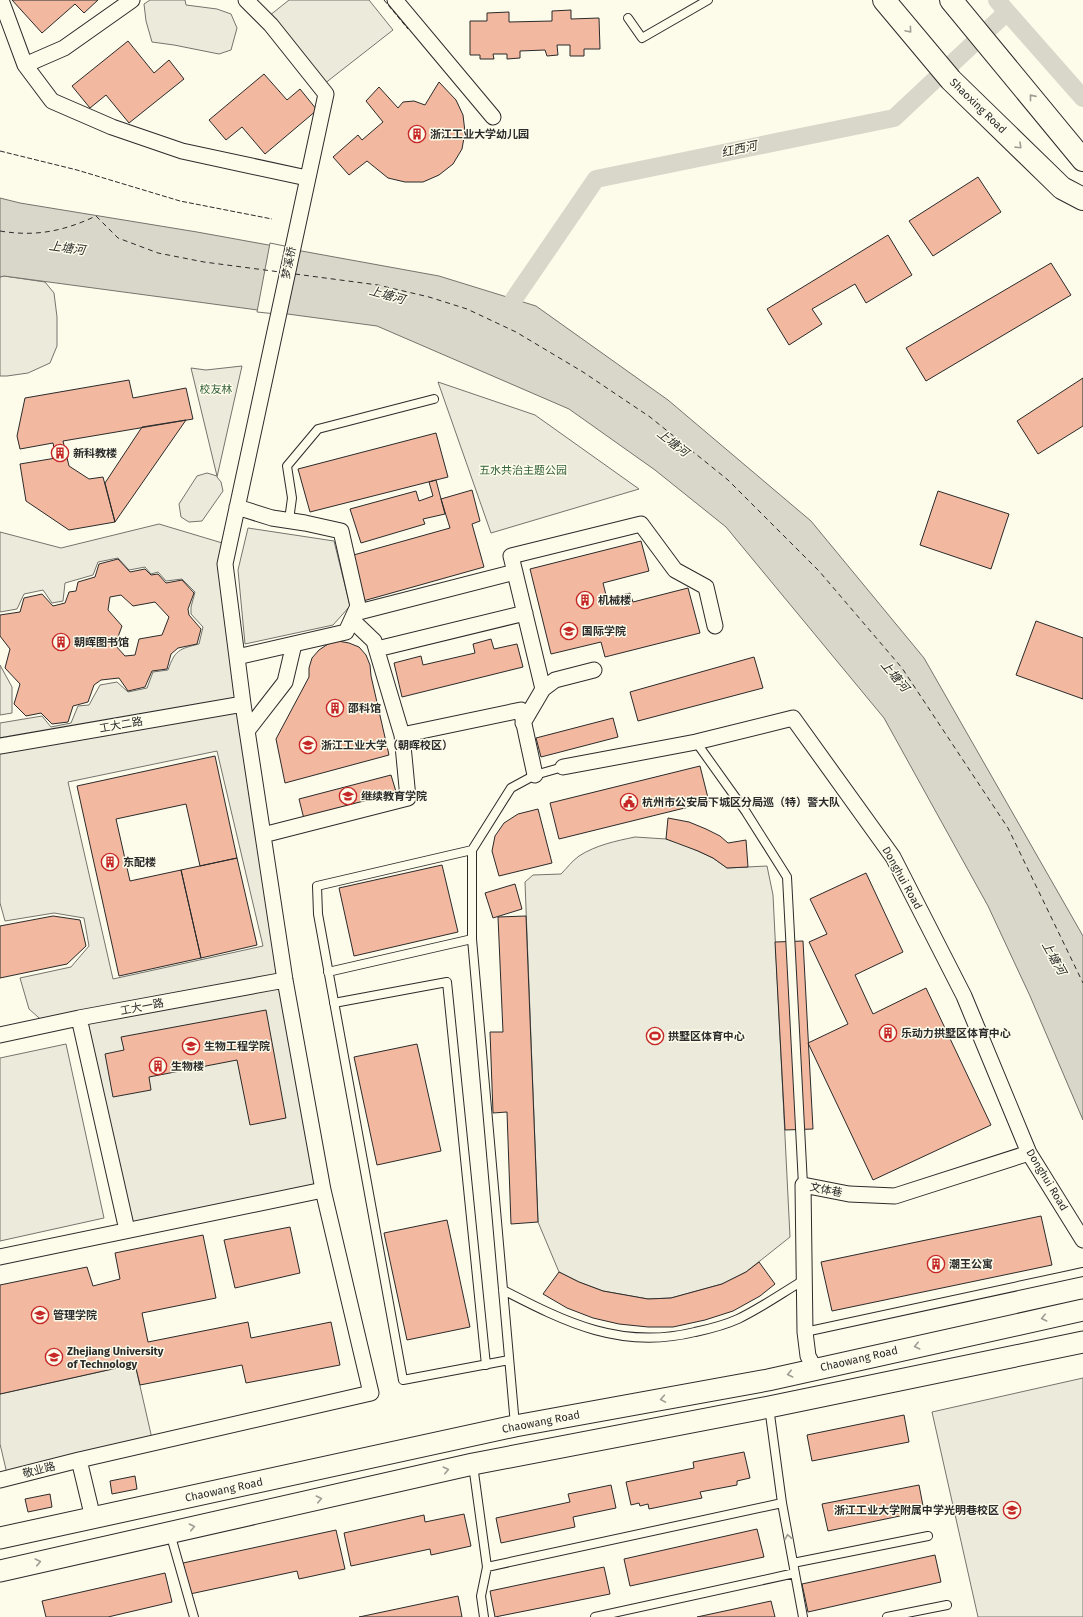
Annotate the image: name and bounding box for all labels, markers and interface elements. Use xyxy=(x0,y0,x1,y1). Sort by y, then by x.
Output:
one-way arrow xyxy=(905,25,912,33)
street label: Shaoxing Road xyxy=(947,76,1009,136)
one-way arrow xyxy=(1030,95,1037,102)
building icon: 浙江工业大学幼儿园 xyxy=(407,124,427,144)
place label: 浙江工业大学幼儿园 xyxy=(430,128,529,141)
water label: 红西河 xyxy=(720,138,760,160)
one-way arrow xyxy=(1014,141,1022,149)
water label: 上塘河 xyxy=(48,239,88,258)
street label: 梦溪桥 xyxy=(279,246,299,280)
water label: 上塘河 xyxy=(368,283,408,307)
park label: 校友林 xyxy=(200,383,233,396)
water label: 上塘河 xyxy=(655,426,693,461)
building icon: 新科教楼 xyxy=(50,443,70,463)
place label: 新科教楼 xyxy=(73,447,117,460)
park label: 五水共治主题公园 xyxy=(479,464,567,477)
building icon: 机械楼 xyxy=(575,590,595,610)
place label: 机械楼 xyxy=(598,594,631,607)
school or university icon: 国际学院 xyxy=(559,621,579,641)
place label: 国际学院 xyxy=(582,625,626,638)
building icon: 朝晖图书馆 xyxy=(51,632,71,652)
place label: 朝晖图书馆 xyxy=(74,636,129,649)
water label: 上塘河 xyxy=(878,658,913,696)
building icon: 邵科馆 xyxy=(325,698,345,718)
place label: 邵科馆 xyxy=(348,702,381,715)
street label: 工大二路 xyxy=(98,715,144,735)
school or university icon: 浙江工业大学（朝晖校区） xyxy=(298,735,318,755)
place label: 浙江工业大学（朝晖校区） xyxy=(321,739,453,752)
school or university icon: 继续教育学院 xyxy=(338,786,358,806)
place label: 继续教育学院 xyxy=(361,790,427,803)
public building icon: 杭州市公安局下城区分局巡（特）警大队 xyxy=(619,792,639,812)
place label: 杭州市公安局下城区分局巡（特）警大队 xyxy=(642,796,840,809)
street label: Donghui Road xyxy=(879,844,925,912)
building icon: 东配楼 xyxy=(100,852,120,872)
place label: 东配楼 xyxy=(123,856,156,869)
water label: 上塘河 xyxy=(1039,939,1070,979)
street label: 工大一路 xyxy=(119,996,165,1018)
building icon: 乐动力拱墅区体育中心 xyxy=(878,1023,898,1043)
sports icon: 拱墅区体育中心 xyxy=(645,1026,665,1046)
place label: 乐动力拱墅区体育中心 xyxy=(901,1027,1011,1040)
place label: 拱墅区体育中心 xyxy=(668,1030,745,1043)
school or university icon: 生物工程学院 xyxy=(181,1036,201,1056)
place label: 生物工程学院 xyxy=(204,1040,270,1053)
building icon: 生物楼 xyxy=(148,1056,168,1076)
place label: 生物楼 xyxy=(171,1060,204,1073)
street label: Donghui Road xyxy=(1023,1147,1071,1213)
street label: 文体巷 xyxy=(809,1180,843,1200)
building icon: 潮王公寓 xyxy=(926,1254,946,1274)
place label: 潮王公寓 xyxy=(949,1258,993,1271)
school or university icon: 管理学院 xyxy=(30,1305,50,1325)
place label: 管理学院 xyxy=(53,1309,97,1322)
one-way arrow xyxy=(1041,1314,1047,1322)
one-way arrow xyxy=(914,1342,921,1350)
street label: Chaowang Road xyxy=(819,1344,899,1374)
place label: Zhejiang University of Technology xyxy=(67,1345,164,1371)
school or university icon: Zhejiang University of Technology xyxy=(44,1347,64,1367)
one-way arrow xyxy=(787,1370,794,1378)
one-way arrow xyxy=(660,1394,666,1403)
street label: Chaowang Road xyxy=(501,1408,581,1436)
street label: 敬业路 xyxy=(21,1460,57,1480)
one-way arrow xyxy=(442,1466,449,1475)
street label: Chaowang Road xyxy=(184,1475,264,1505)
one-way arrow xyxy=(316,1495,322,1503)
school or university icon: 浙江工业大学附属中学光明巷校区 xyxy=(1002,1500,1022,1520)
place label: 浙江工业大学附属中学光明巷校区 xyxy=(834,1504,999,1517)
one-way arrow xyxy=(189,1524,195,1532)
one-way arrow xyxy=(785,1534,793,1541)
one-way arrow xyxy=(35,1559,41,1567)

